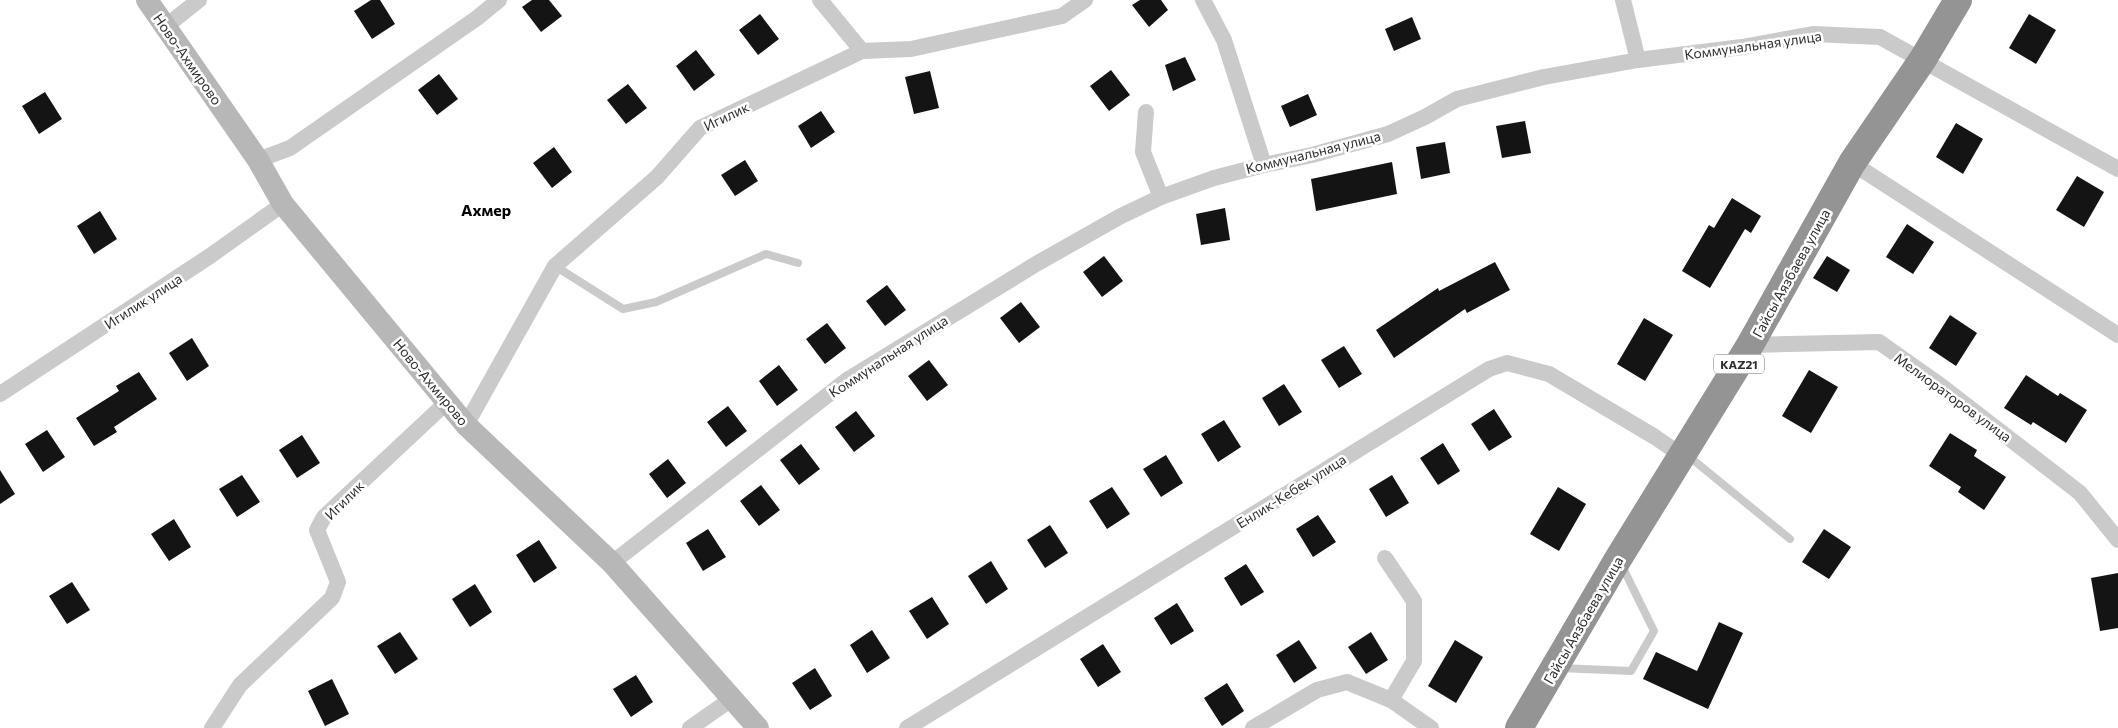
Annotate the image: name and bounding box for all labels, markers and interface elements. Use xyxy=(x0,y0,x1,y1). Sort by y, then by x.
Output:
street label: Ново-Ахмирово xyxy=(150,10,226,108)
street label: Коммунальная улица xyxy=(1683,27,1823,63)
street label: Игилик xyxy=(701,98,752,134)
street label: Коммунальная улица xyxy=(1244,127,1382,177)
district label: Ахмер xyxy=(461,200,511,219)
street label: Гайсы Аязбаева улица xyxy=(1749,206,1833,340)
street label: Игилик улица xyxy=(101,270,185,332)
street label: Коммунальная улица xyxy=(825,311,951,401)
street label: Ново-Ахмирово xyxy=(390,335,472,429)
street label: Мелиораторов улица xyxy=(1891,349,2015,445)
road number: KAZ21 xyxy=(1714,354,1764,374)
street label: Енлик-Кебек улица xyxy=(1233,450,1349,532)
street label: Игилик xyxy=(321,477,367,523)
street label: Гайсы Аязбаева улица xyxy=(1540,553,1626,687)

